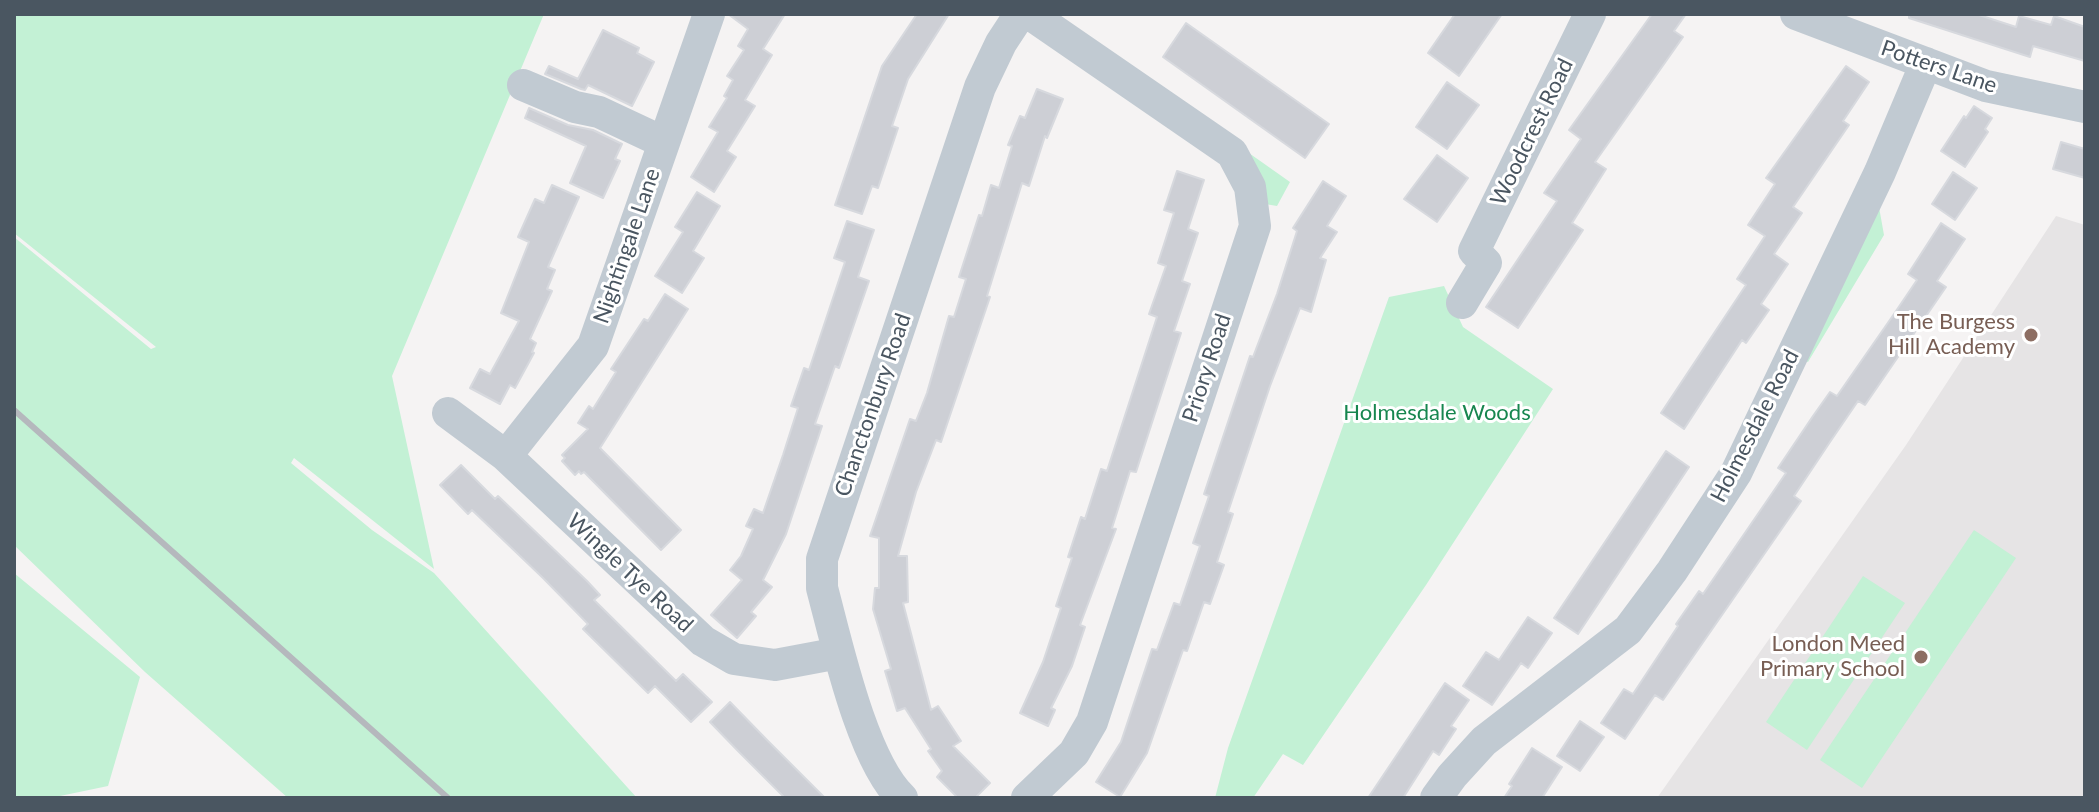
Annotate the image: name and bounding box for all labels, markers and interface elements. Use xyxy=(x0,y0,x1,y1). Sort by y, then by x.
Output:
street label: Potters Lane xyxy=(1878,35,2000,99)
street label: Woodcrest Road xyxy=(1485,54,1579,210)
street label: Nightingale Lane xyxy=(588,165,666,327)
place label: The Burgess Hill Academy xyxy=(1888,309,2015,360)
street label: Chanctonbury Road xyxy=(829,310,917,500)
street label: Priory Road xyxy=(1177,310,1237,426)
marker: The Burgess Hill Academy xyxy=(2022,326,2040,344)
street label: Holmesdale Road xyxy=(1705,345,1805,507)
park label: Holmesdale Woods xyxy=(1343,400,1531,426)
street label: Wingle Tye Road xyxy=(562,508,698,638)
place label: London Meed Primary School xyxy=(1760,631,1905,682)
marker: London Meed Primary School xyxy=(1912,648,1930,666)

